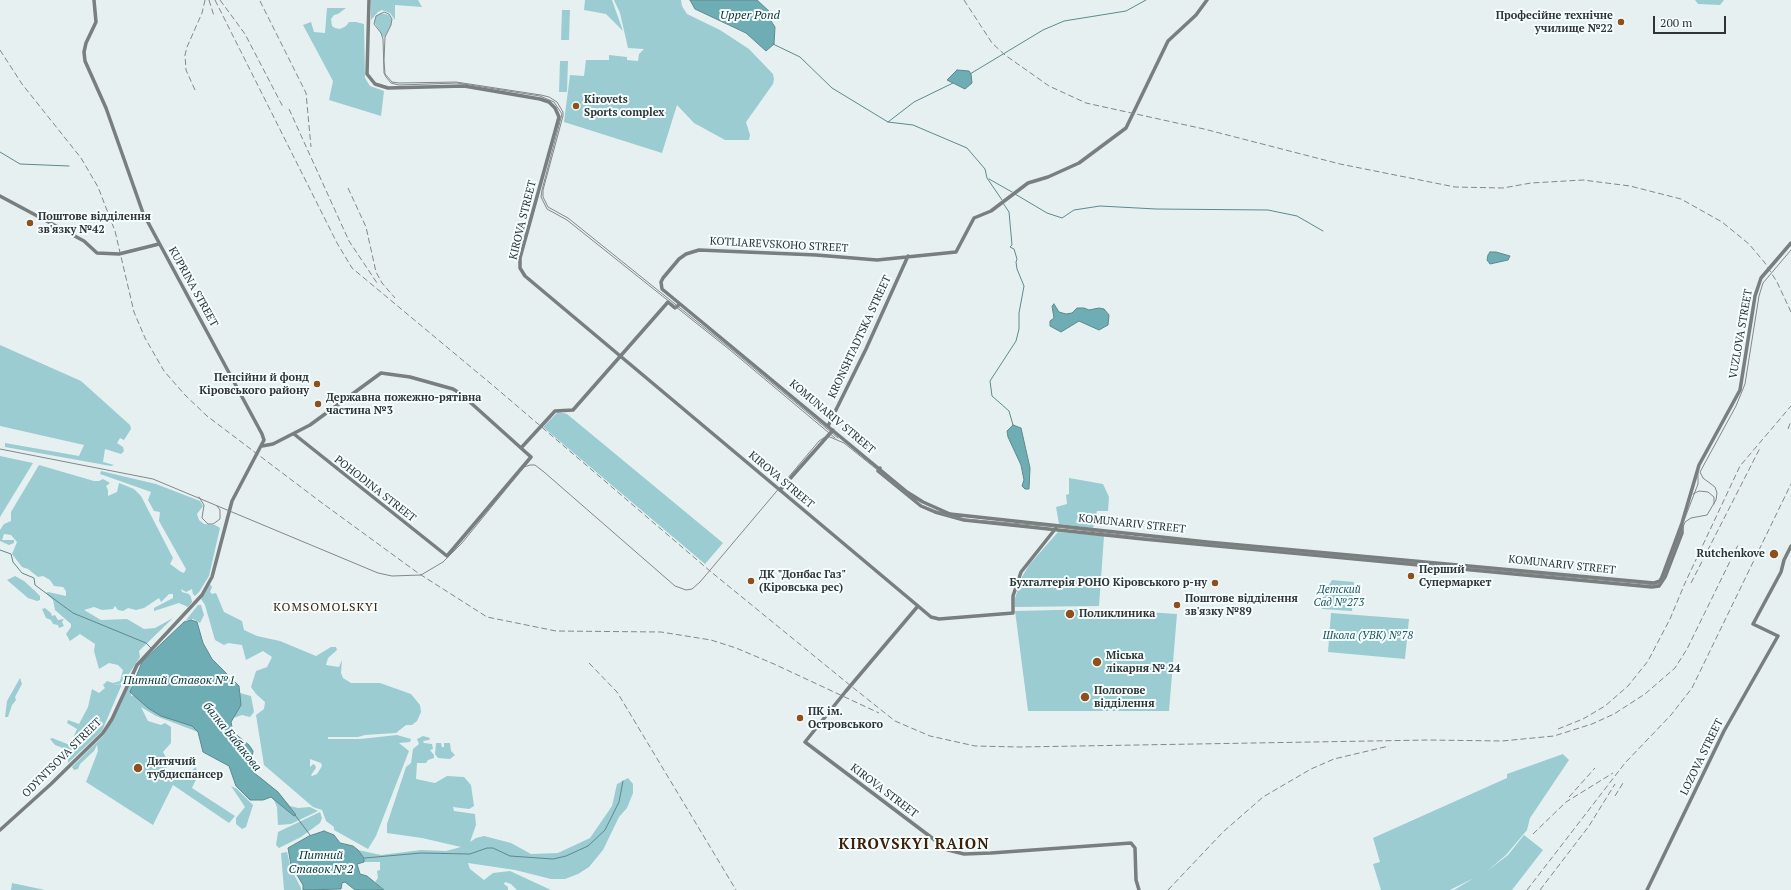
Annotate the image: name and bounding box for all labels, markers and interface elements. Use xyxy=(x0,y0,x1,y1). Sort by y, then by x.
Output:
scale bar xyxy=(1655,8,1728,34)
water label: Upper Pond xyxy=(720,9,780,23)
place label: Професійне технічне училище №22 xyxy=(1496,9,1613,35)
text: 200 m xyxy=(1660,15,1692,30)
marker: Професійне технічне училище №22 xyxy=(1616,17,1626,27)
place label: Kirovets Sports complex xyxy=(584,93,665,119)
marker: Kirovets Sports complex xyxy=(571,101,581,111)
street label: KIROVA STREET xyxy=(507,179,539,261)
place label: Поштове відділення зв'язку №42 xyxy=(38,210,151,236)
marker: Поштове відділення зв'язку №42 xyxy=(25,218,35,228)
street label: KOTLIAREVSKOHO STREET xyxy=(709,235,849,255)
street label: KUPRINA STREET xyxy=(166,245,220,329)
street label: KRONSHTADTSKA STREET xyxy=(826,274,894,400)
street label: VUZLOVA STREET xyxy=(1727,288,1755,380)
place label: Пенсійни й фонд Кіровського району xyxy=(199,371,309,397)
street label: KOMUNARIV STREET xyxy=(786,377,878,457)
marker: Пенсійни й фонд Кіровського району xyxy=(312,379,322,389)
place label: Державна пожежно-рятівна частина №3 xyxy=(326,391,481,417)
marker: Державна пожежно-рятівна частина №3 xyxy=(313,399,323,409)
street label: KIROVA STREET xyxy=(746,449,816,511)
street label: POHODINA STREET xyxy=(332,453,418,525)
street label: KOMUNARIV STREET xyxy=(1078,512,1186,536)
place label: Rutchenkove xyxy=(1696,547,1765,561)
marker: Rutchenkove xyxy=(1768,548,1780,560)
street label: KOMUNARIV STREET xyxy=(1508,553,1616,577)
place label: Перший Супермаркет xyxy=(1419,563,1491,589)
place label: ДК "Донбас Газ" (Кіровська рес) xyxy=(759,568,846,594)
marker: Перший Супермаркет xyxy=(1406,571,1416,581)
marker: ДК "Донбас Газ" (Кіровська рес) xyxy=(746,576,756,586)
place label: Бухгалтерія РОНО Кіровського р-ну xyxy=(1009,576,1207,590)
marker: Бухгалтерія РОНО Кіровського р-ну xyxy=(1210,578,1220,588)
park label: Детский Сад №273 xyxy=(1314,583,1364,609)
place label: Поштове відділення зв'язку №89 xyxy=(1185,592,1298,618)
marker: Поштове відділення зв'язку №89 xyxy=(1172,600,1182,610)
district label: KOMSOMOLSKYI xyxy=(273,601,379,615)
place label: Поликлиника xyxy=(1079,607,1155,621)
marker: Поликлиника xyxy=(1064,608,1076,620)
park label: Школа (УВК) №78 xyxy=(1323,629,1413,643)
place label: Міська лікарня № 24 xyxy=(1106,649,1180,675)
marker: Міська лікарня № 24 xyxy=(1091,656,1103,668)
water label: Питний Ставок №1 xyxy=(123,674,235,688)
place label: Пологове відділення xyxy=(1094,684,1155,710)
marker: Пологове відділення xyxy=(1079,691,1091,703)
water label: балка Бабакова xyxy=(200,700,264,774)
place label: ПК ім. Островського xyxy=(808,705,883,731)
marker: ПК ім. Островського xyxy=(795,713,805,723)
street label: ODYNTSOVA STREET xyxy=(20,716,104,800)
street label: LOZOVA STREET xyxy=(1678,716,1726,798)
place label: Дитячий тубдиспансер xyxy=(147,755,223,781)
street label: KIROVA STREET xyxy=(848,761,920,821)
marker: Дитячий тубдиспансер xyxy=(132,762,144,774)
district label: KIROVSKYI RAION xyxy=(838,836,990,854)
water label: Питний Ставок №2 xyxy=(289,849,353,877)

